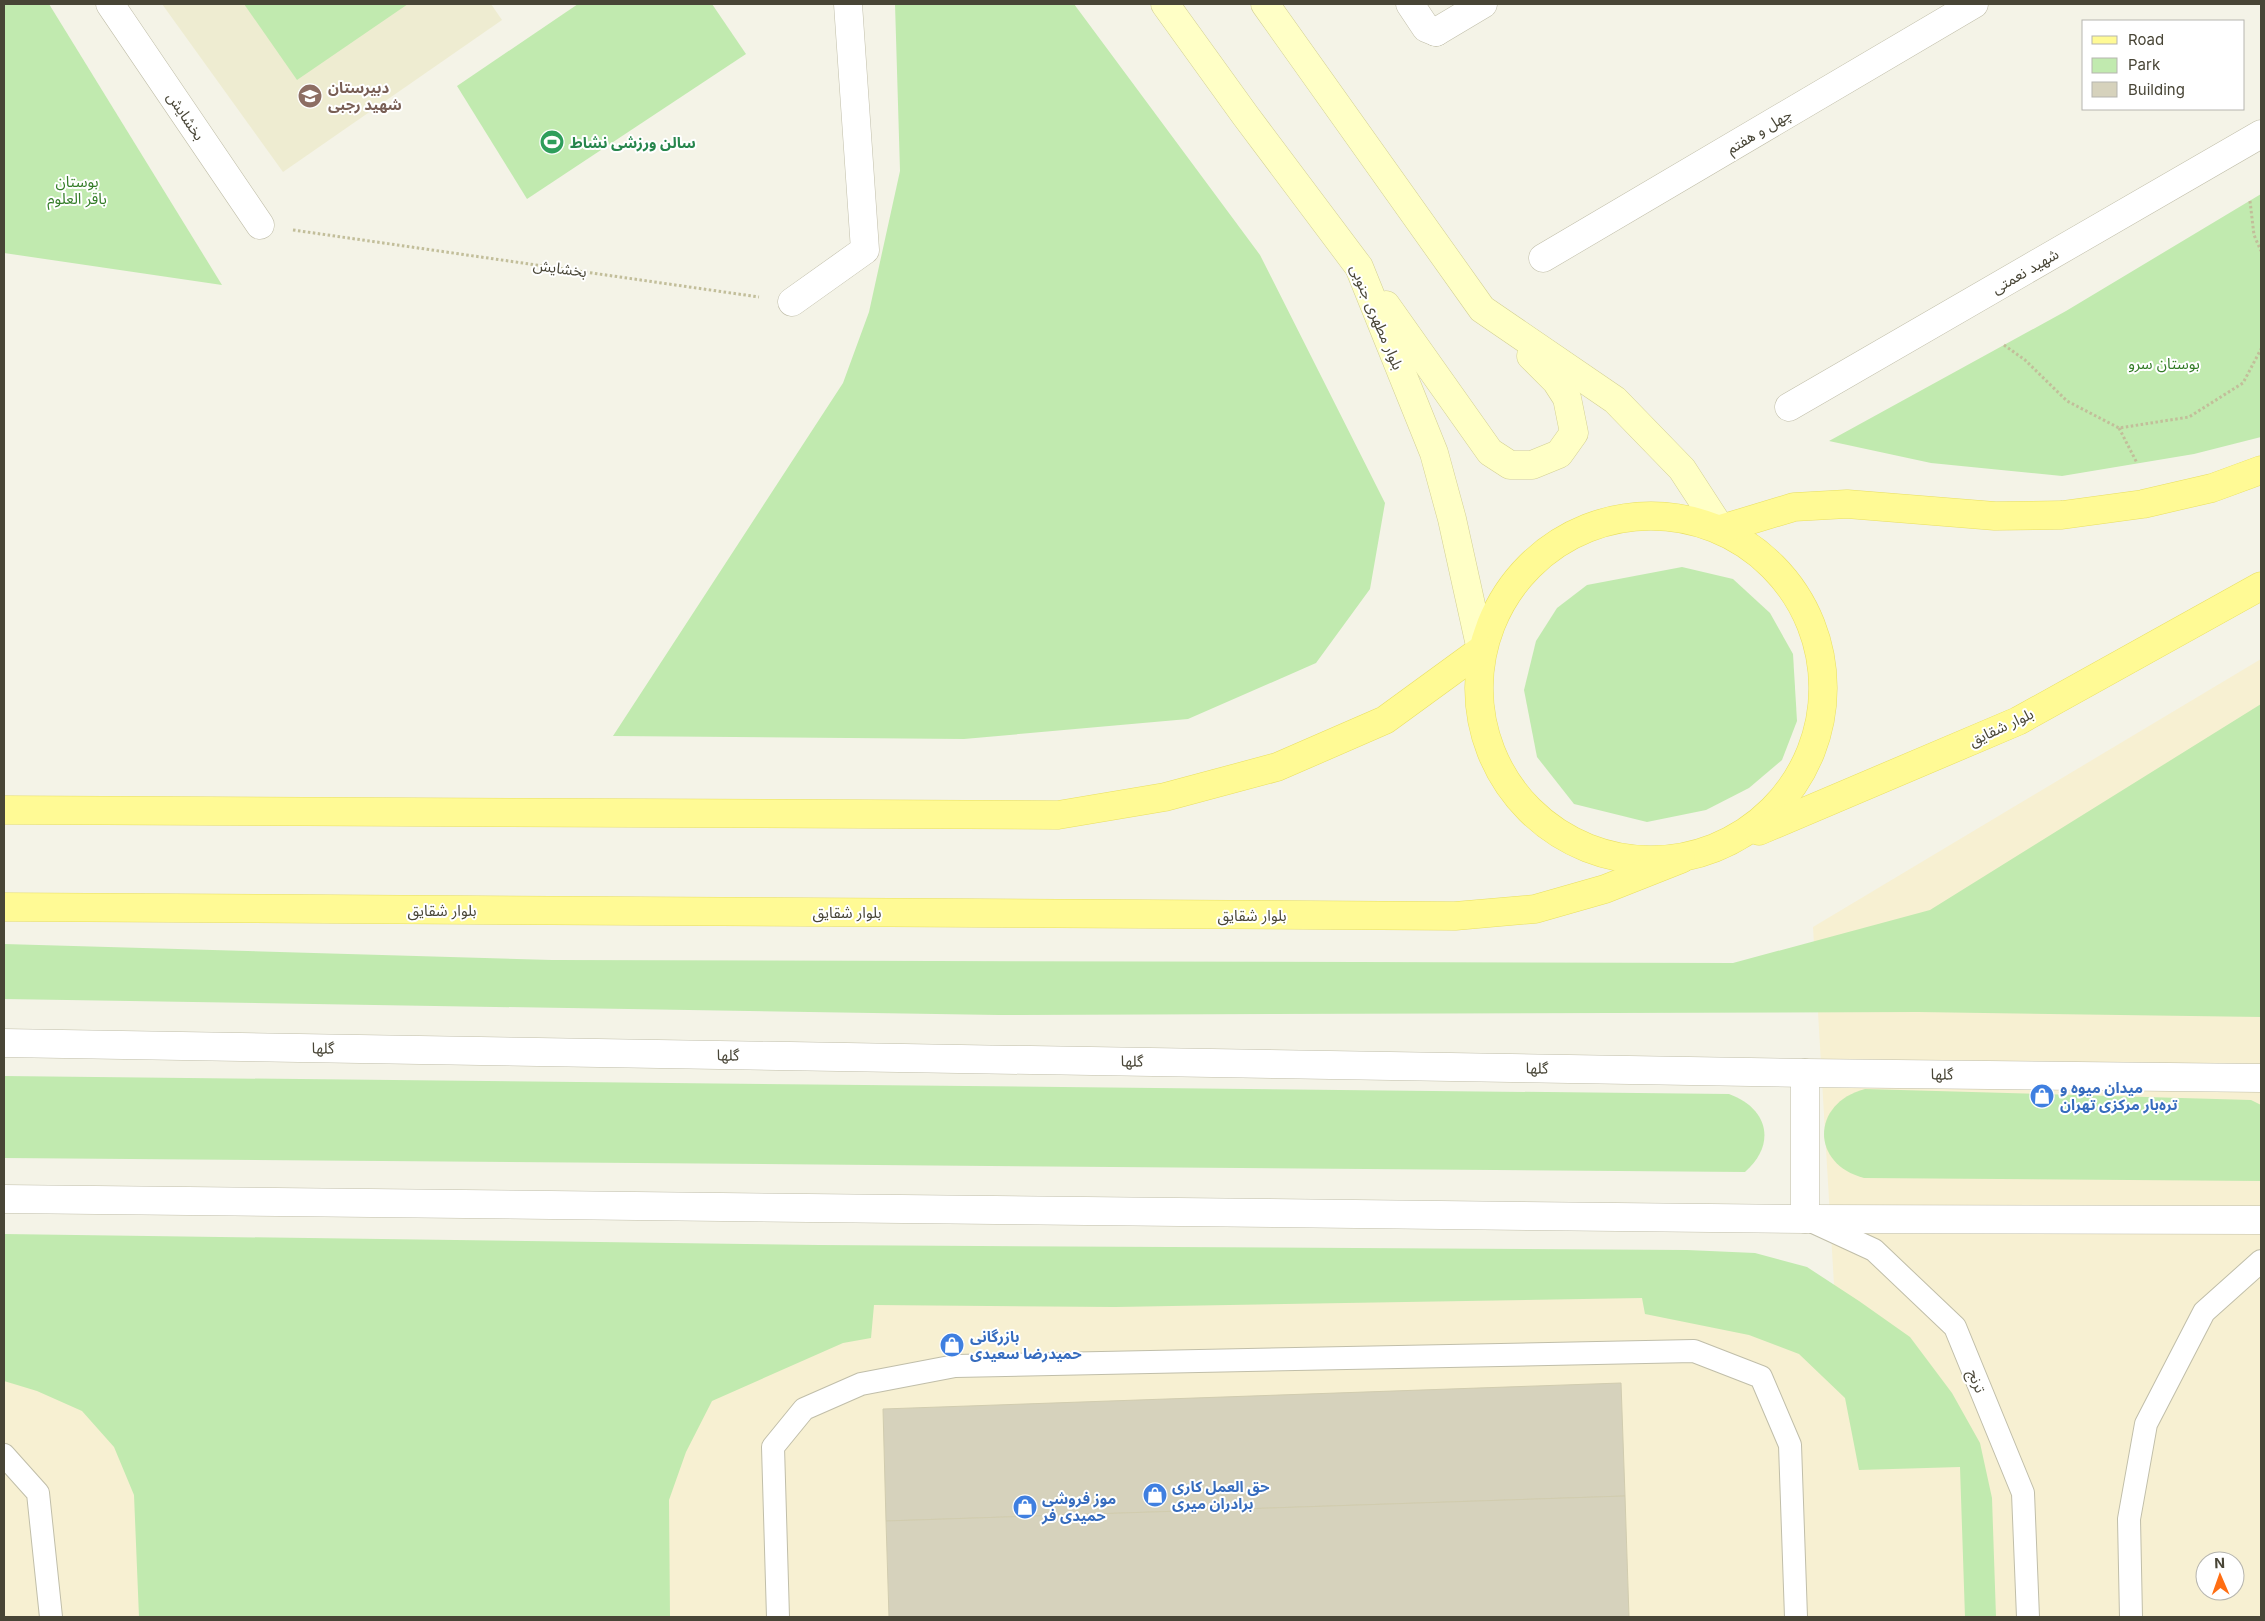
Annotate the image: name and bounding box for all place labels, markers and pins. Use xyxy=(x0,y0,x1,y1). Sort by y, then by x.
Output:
place label: دبیرستان شهید رجبی xyxy=(328,78,402,114)
school or university icon: دبیرستان شهید رجبی xyxy=(297,83,323,109)
sports icon: سالن ورزشی نشاط xyxy=(539,129,565,155)
place label: سالن ورزشی نشاط xyxy=(570,133,696,152)
place label: میدان میوه و تره‌بار مرکزی تهران xyxy=(2060,1078,2178,1114)
shop icon: میدان میوه و تره‌بار مرکزی تهران xyxy=(2029,1083,2055,1109)
place label: بازرگانی حمیدرضا سعیدی xyxy=(970,1327,1082,1363)
shop icon: بازرگانی حمیدرضا سعیدی xyxy=(939,1332,965,1358)
place label: حق العمل کاری برادران میری xyxy=(1172,1477,1270,1513)
shop icon: حق العمل کاری برادران میری xyxy=(1142,1482,1168,1508)
place label: موز فروشی حمیدی فر xyxy=(1041,1489,1116,1525)
shop icon: موز فروشی حمیدی فر xyxy=(1012,1494,1038,1520)

